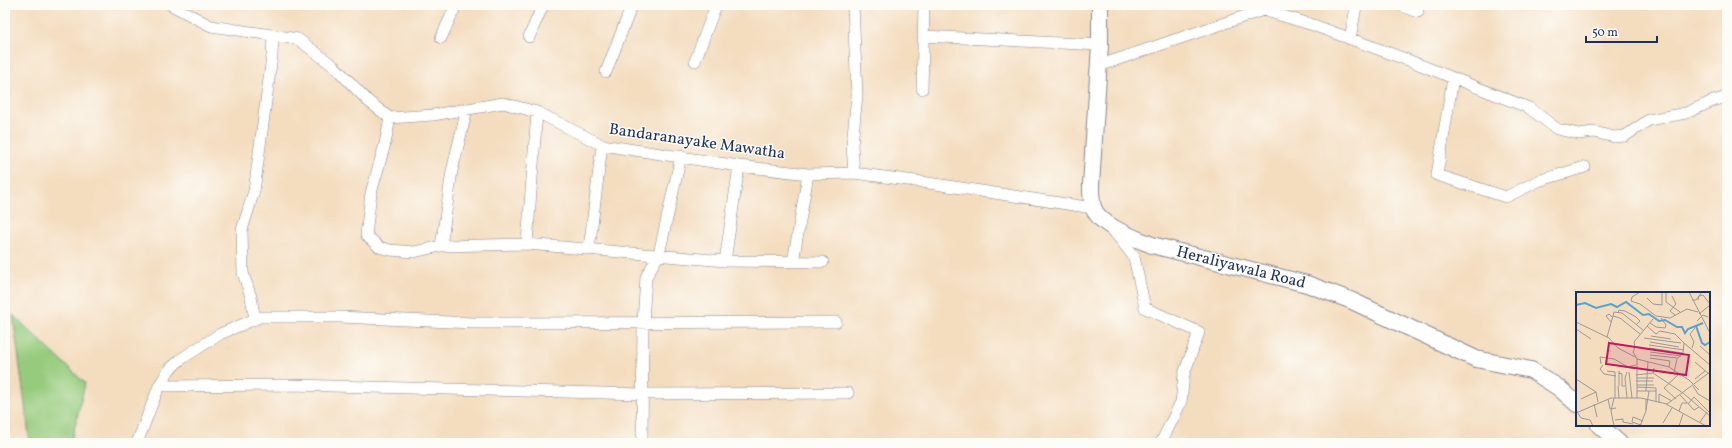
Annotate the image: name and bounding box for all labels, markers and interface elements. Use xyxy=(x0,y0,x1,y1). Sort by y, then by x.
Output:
scale bar xyxy=(1586,18,1657,44)
text: 50 m xyxy=(1592,25,1618,41)
street label: Bandaranayake Mawatha xyxy=(607,119,787,165)
street label: Heraliyawala Road xyxy=(1174,241,1308,295)
inset map xyxy=(1576,292,1710,426)

